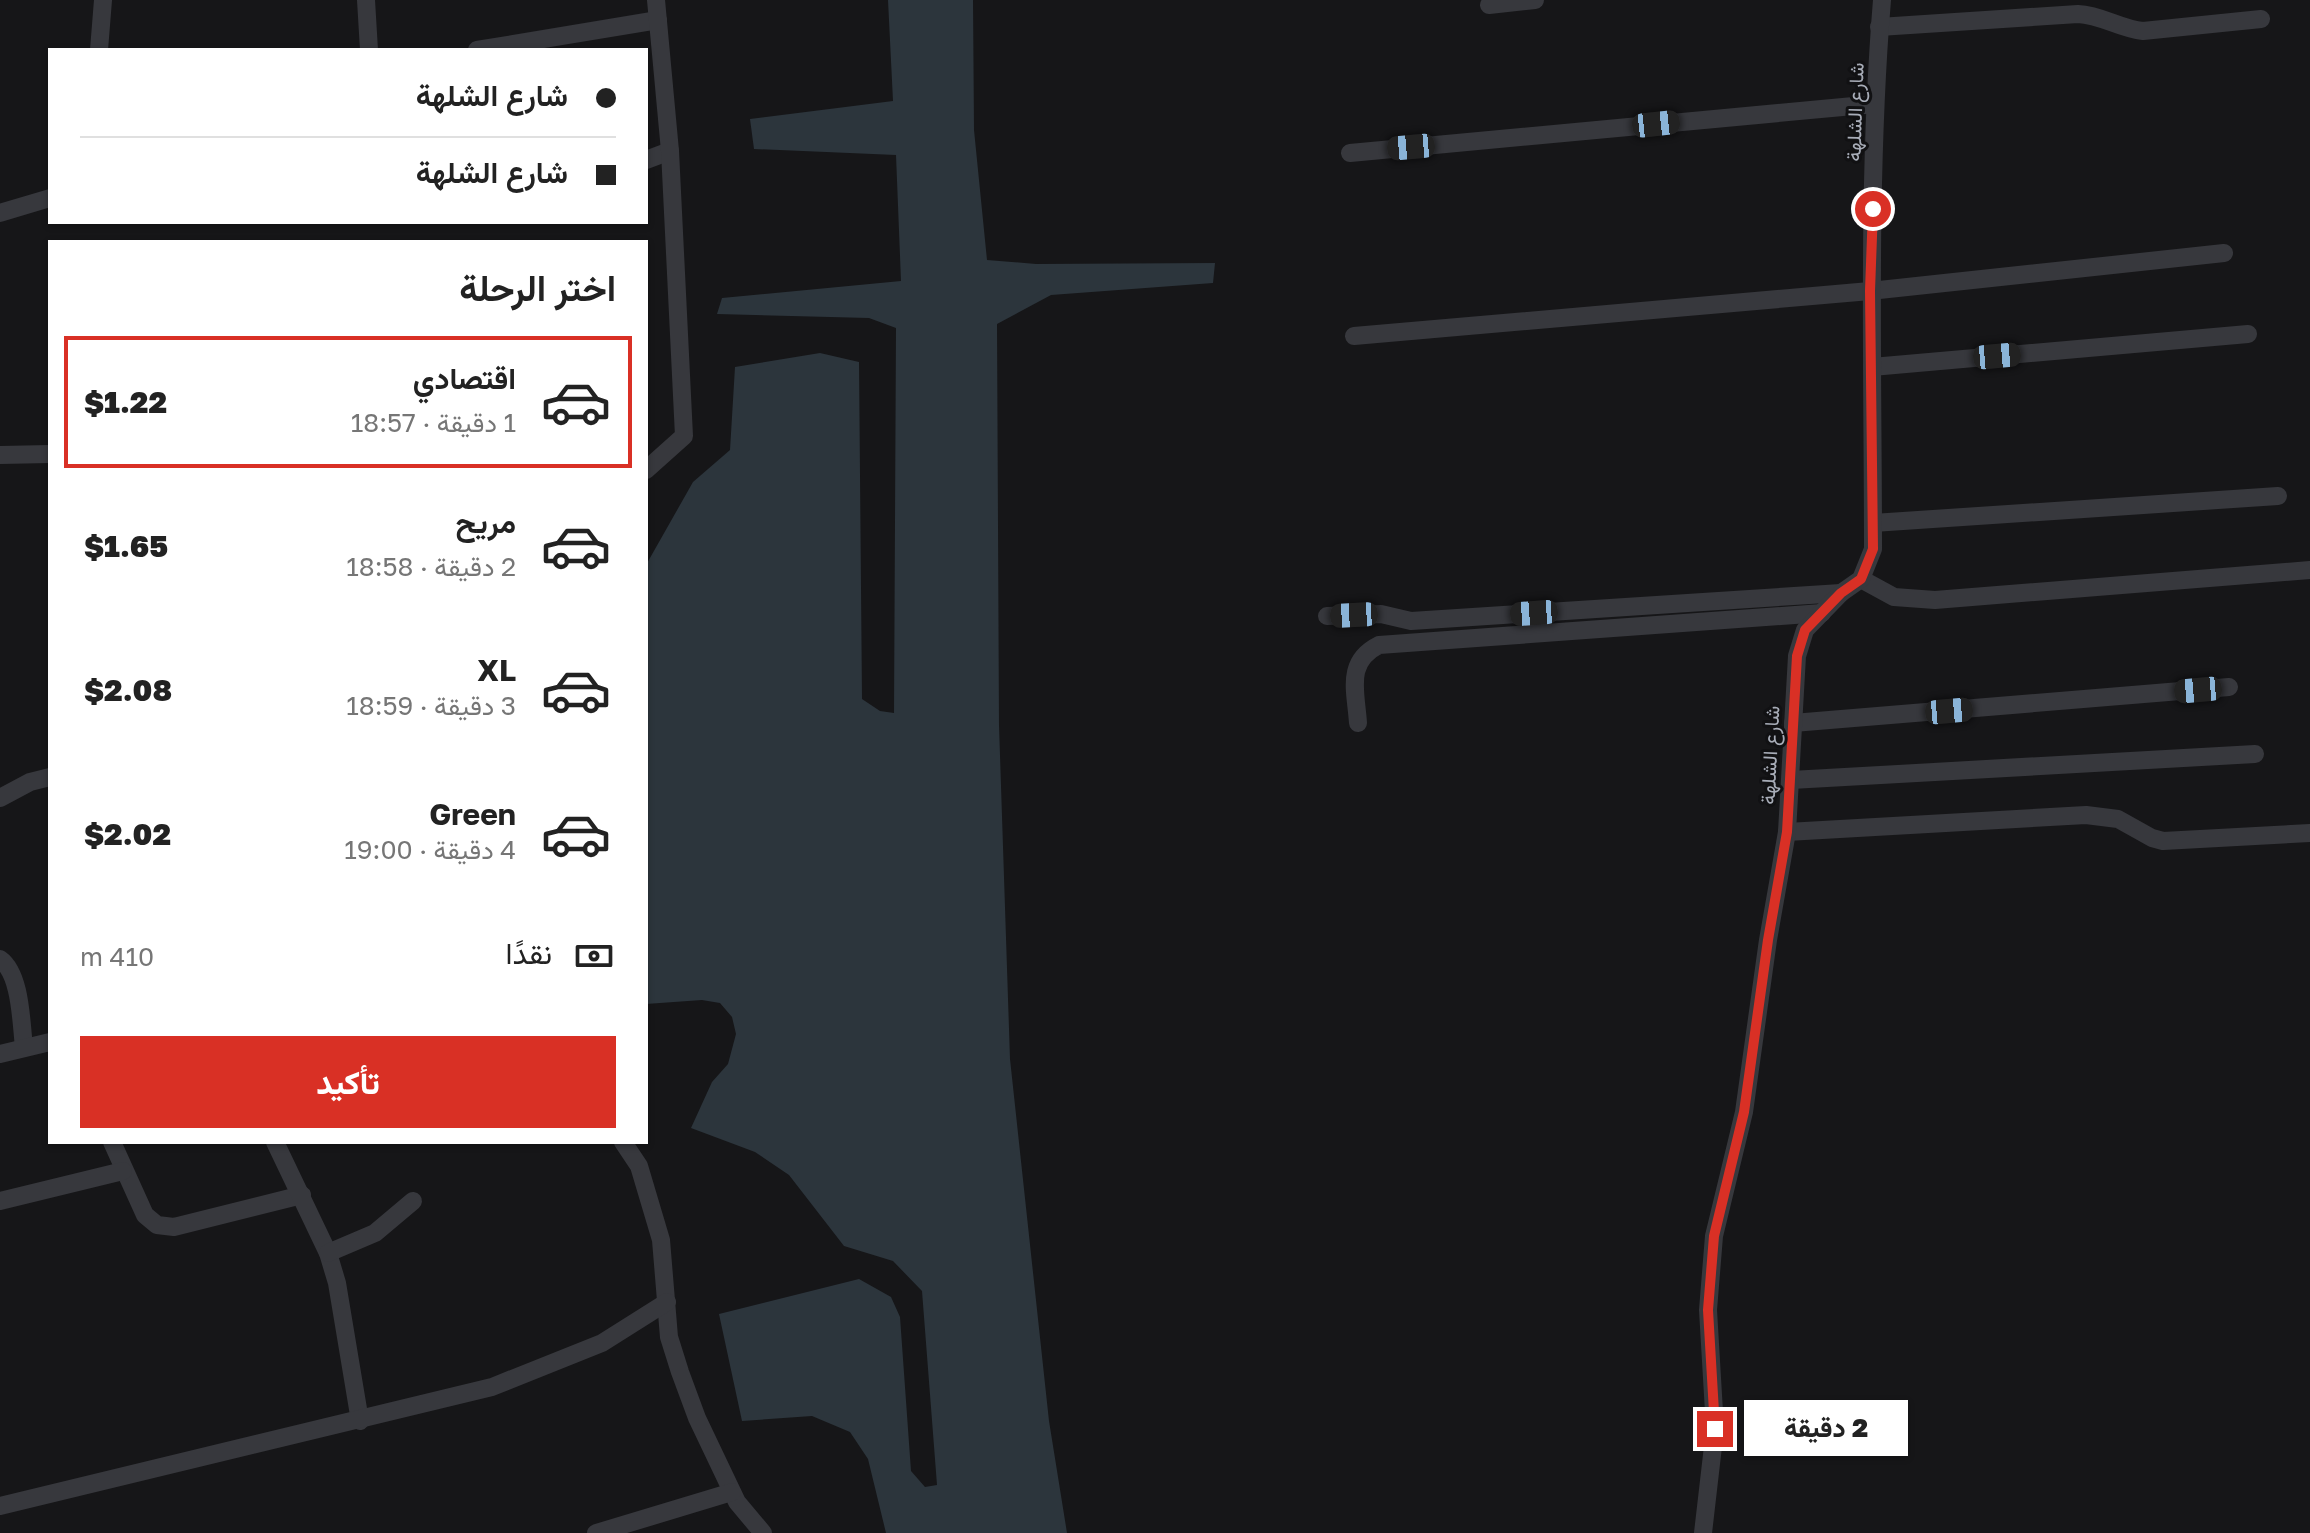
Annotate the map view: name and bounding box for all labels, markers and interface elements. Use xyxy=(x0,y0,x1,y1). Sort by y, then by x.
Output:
street label: شارع الشلهة xyxy=(1840,62,1871,162)
text: شارع الشلهة xyxy=(416,77,568,113)
car xyxy=(1631,110,1681,138)
car xyxy=(1386,133,1436,161)
text: شارع الشلهة xyxy=(416,154,568,190)
route start xyxy=(1855,191,1891,227)
text: اختر الرحلة xyxy=(459,266,616,309)
car xyxy=(1972,342,2022,370)
text: اقتصادي xyxy=(413,360,516,396)
icon: car xyxy=(540,366,612,438)
text: $1.22 xyxy=(84,384,167,420)
text: 1 دقيقة · 18:57 xyxy=(351,407,516,438)
text: مريح xyxy=(456,504,516,540)
icon: car xyxy=(540,510,612,582)
text: $1.65 xyxy=(84,528,168,564)
text: 2 دقيقة · 18:58 xyxy=(346,551,516,582)
car xyxy=(1509,599,1559,627)
car xyxy=(1329,602,1379,628)
text: XL xyxy=(477,652,516,688)
icon: car xyxy=(540,654,612,726)
text: $2.08 xyxy=(84,672,172,708)
car xyxy=(2173,676,2223,704)
text: 3 دقيقة · 18:59 xyxy=(346,690,516,721)
car xyxy=(1924,697,1974,725)
street label: شارع الشلهة xyxy=(1754,705,1787,805)
text: Green xyxy=(429,796,516,832)
icon: car xyxy=(540,798,612,870)
text: $2.02 xyxy=(84,816,171,852)
text: 4 دقيقة · 19:00 xyxy=(344,834,516,865)
icon: cash xyxy=(572,934,616,978)
text: نقدًا xyxy=(506,935,552,971)
text: 410 m xyxy=(80,941,154,972)
button: تأكيد xyxy=(80,1036,616,1128)
callout: 2 دقيقة xyxy=(1743,1401,1907,1457)
route end xyxy=(1697,1411,1733,1447)
text: 2 دقيقة xyxy=(1784,1412,1868,1443)

